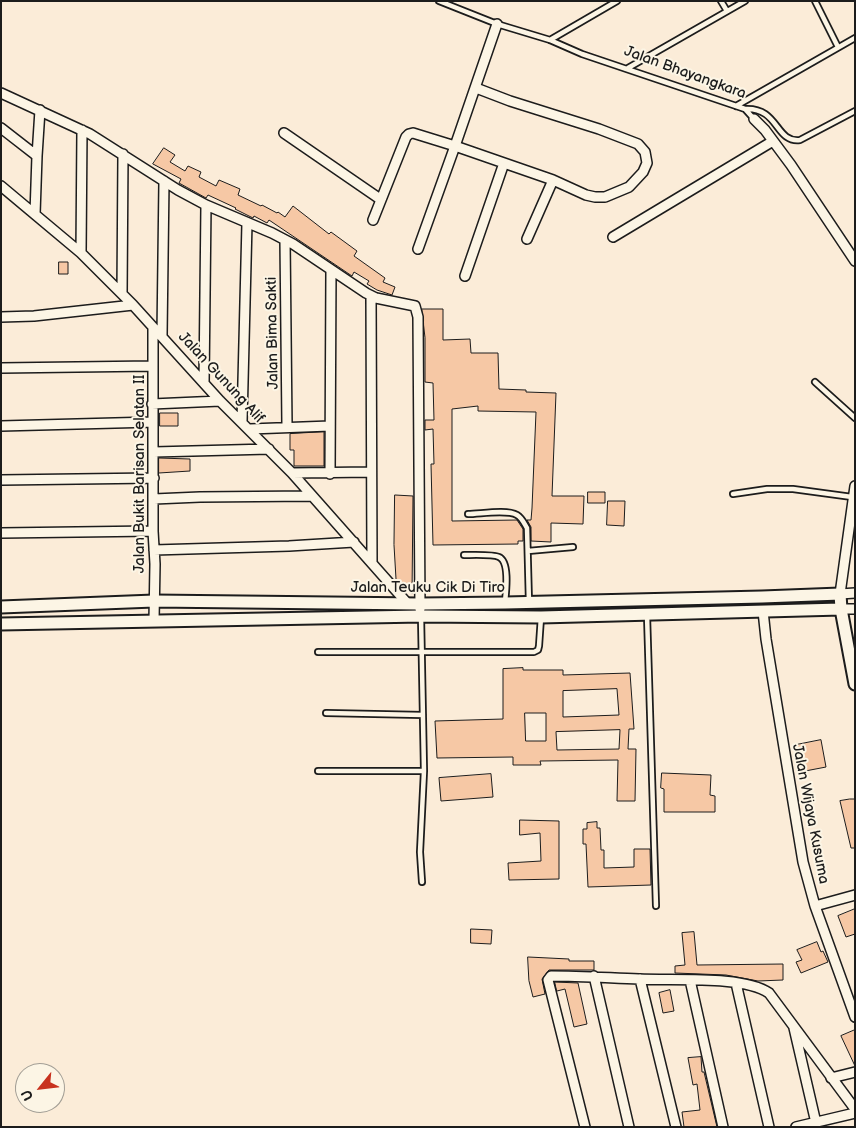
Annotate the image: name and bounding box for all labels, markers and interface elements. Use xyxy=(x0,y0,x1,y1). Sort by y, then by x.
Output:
street label: Jalan Bhayangkara xyxy=(622,43,748,103)
street label: Jalan Bima Sakti xyxy=(263,277,283,389)
street label: Jalan Gunung Alif xyxy=(174,329,268,427)
street label: Jalan Bukit Barisan Selatan II xyxy=(131,375,149,573)
street label: Jalan Teuku Cik Di Tiro xyxy=(351,579,505,597)
street label: Jalan Wijaya Kusuma xyxy=(788,743,832,885)
north arrow xyxy=(15,1063,65,1113)
text: U xyxy=(17,1087,37,1104)

